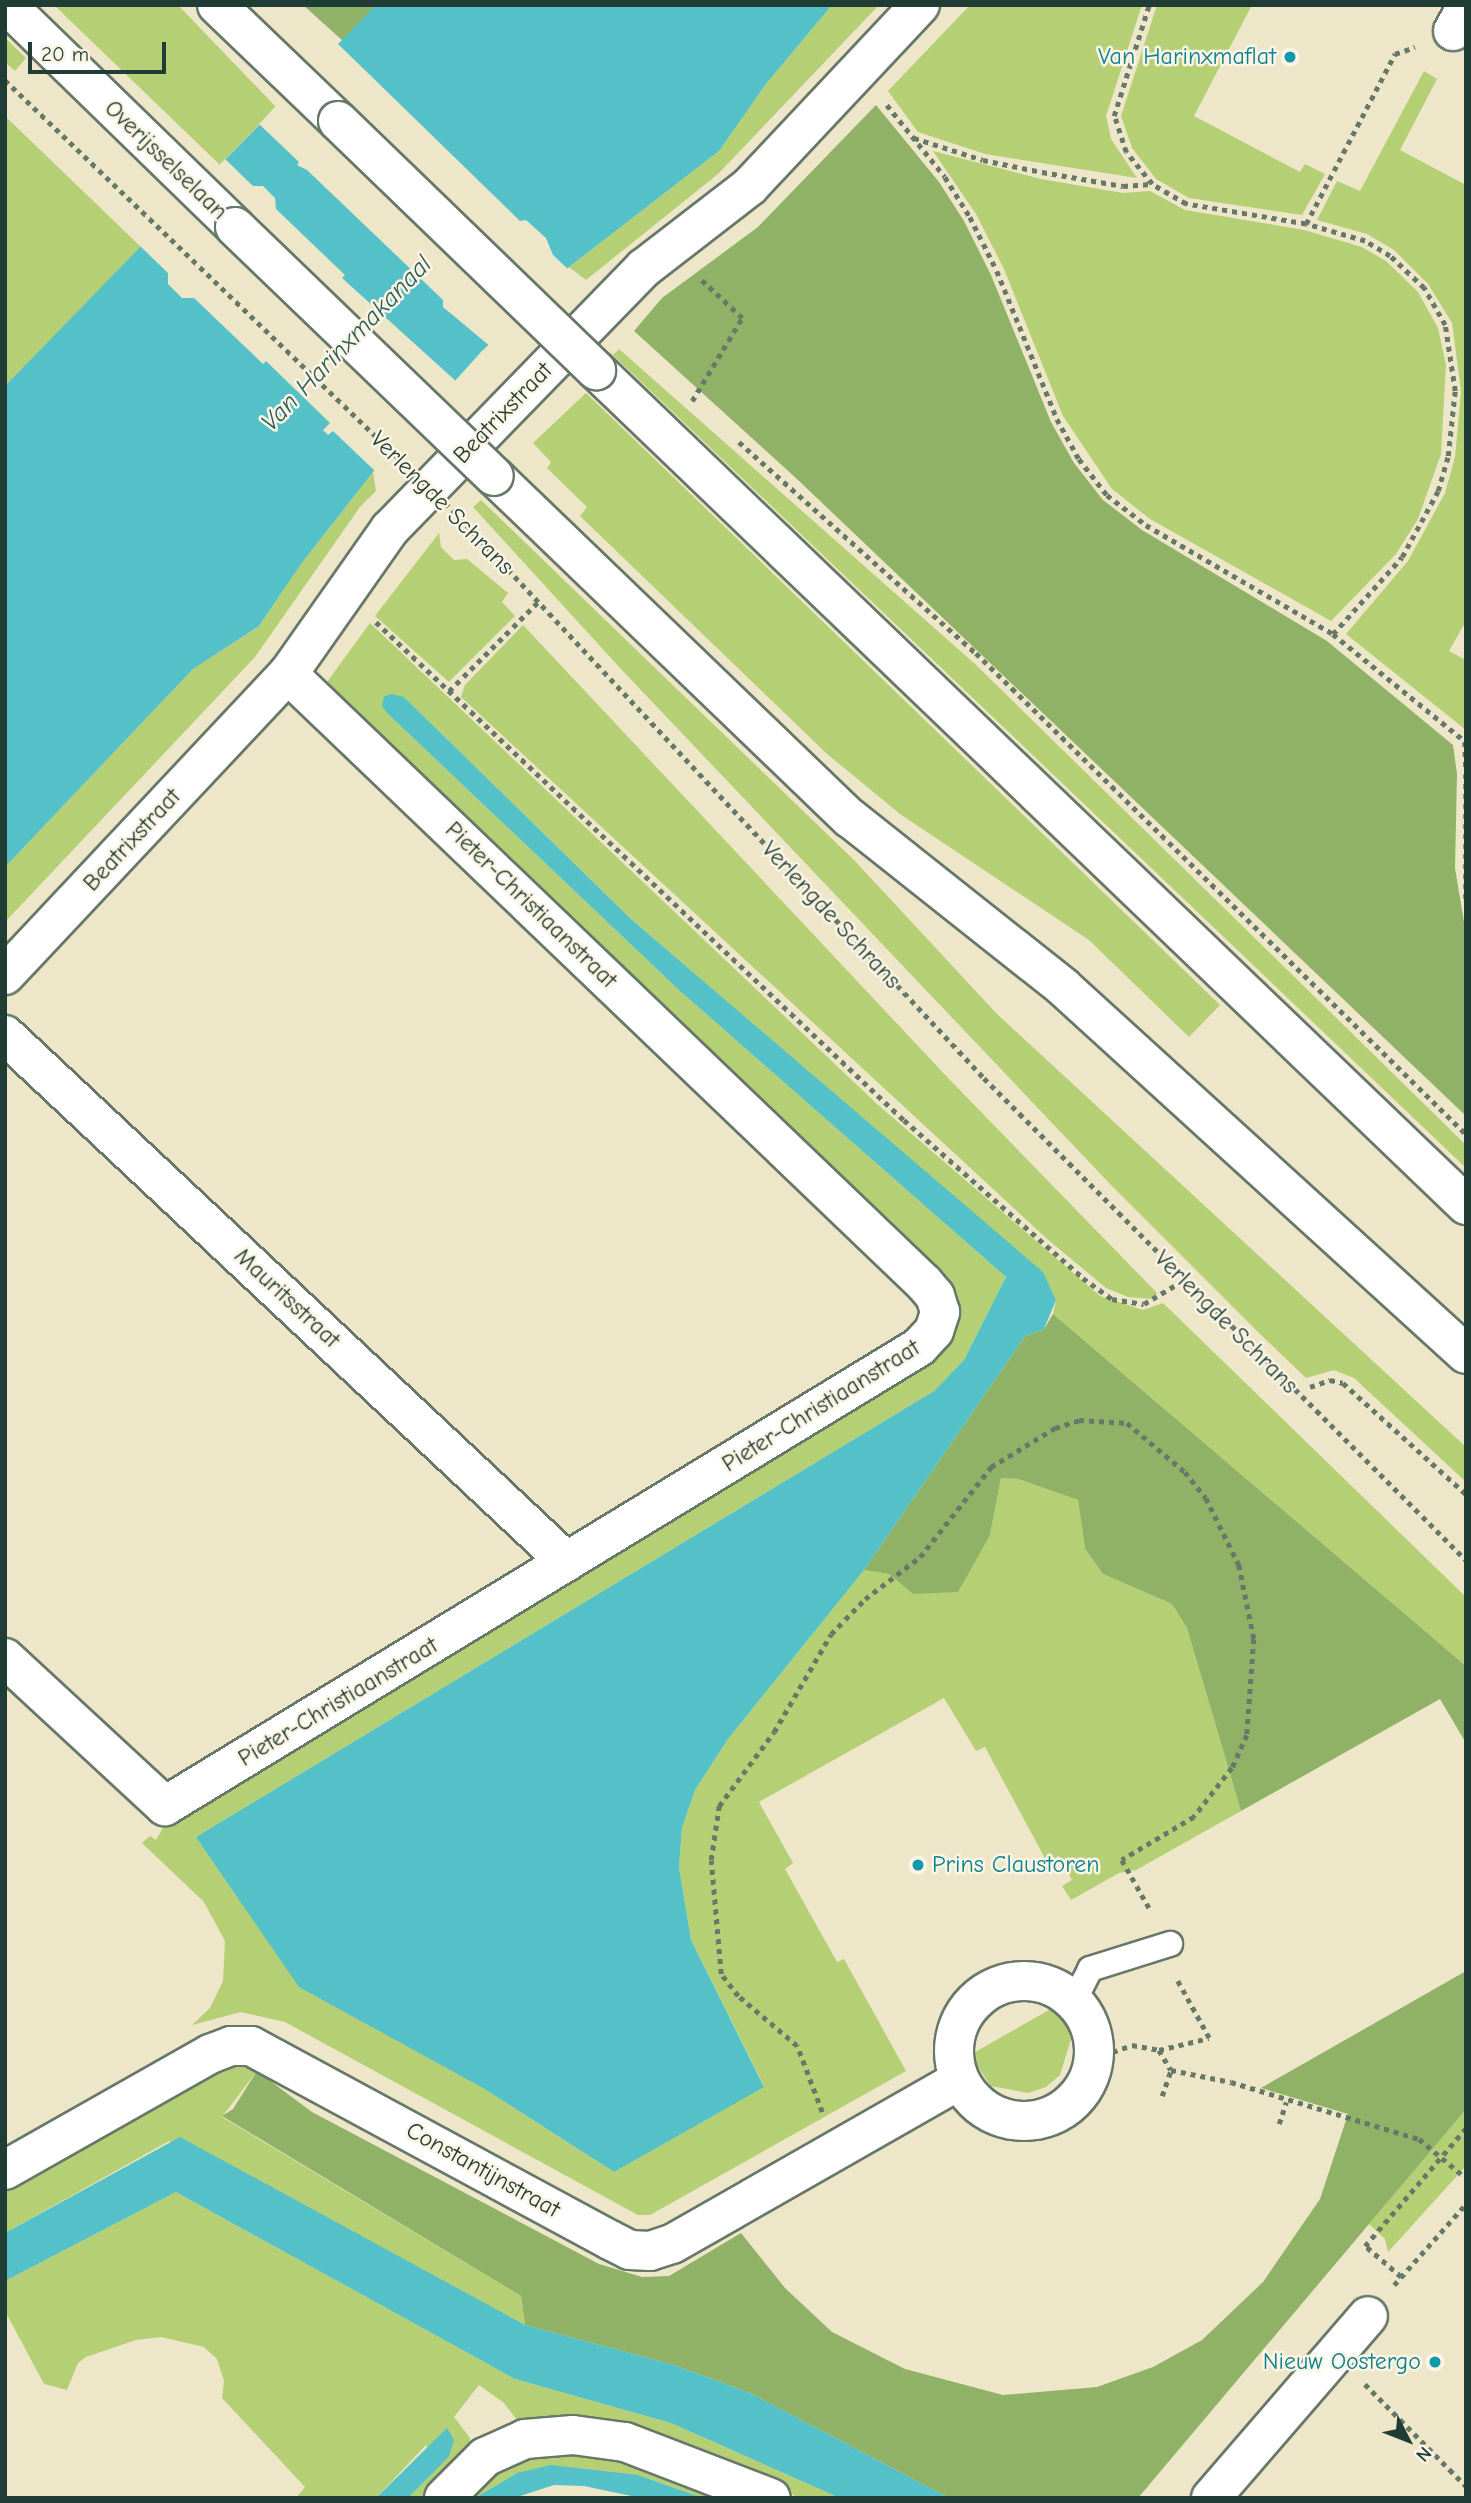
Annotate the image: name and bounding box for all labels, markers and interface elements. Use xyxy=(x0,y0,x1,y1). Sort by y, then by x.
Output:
scale bar xyxy=(32,28,170,72)
text: 20 m xyxy=(41,42,89,66)
place label: Van Harinxmaflat xyxy=(1098,43,1276,71)
marker: Van Harinxmaflat xyxy=(1282,49,1298,65)
street label: Overijsselselaan xyxy=(98,94,234,226)
water label: Van Harinxmakanaal xyxy=(255,250,439,438)
street label: Beatrixstraat xyxy=(447,356,559,470)
street label: Verlengde Schrans xyxy=(364,425,520,581)
street label: Beatrixstraat xyxy=(77,783,187,897)
street label: Pieter-Christiaanstraat xyxy=(439,816,623,994)
street label: Verlengde Schrans xyxy=(755,835,907,995)
street label: Mauritsstraat xyxy=(228,1242,346,1354)
street label: Verlengde Schrans xyxy=(1148,1244,1304,1400)
street label: Pieter-Christiaanstraat xyxy=(717,1333,925,1479)
street label: Pieter-Christiaanstraat xyxy=(233,1631,443,1773)
place label: Prins Claustoren xyxy=(932,1851,1100,1879)
marker: Prins Claustoren xyxy=(910,1857,926,1873)
street label: Constantijnstraat xyxy=(401,2116,565,2224)
place label: Nieuw Oostergo xyxy=(1263,2348,1421,2376)
marker: Nieuw Oostergo xyxy=(1427,2354,1443,2370)
north arrow xyxy=(1373,2405,1443,2475)
text: N xyxy=(1411,2442,1436,2466)

